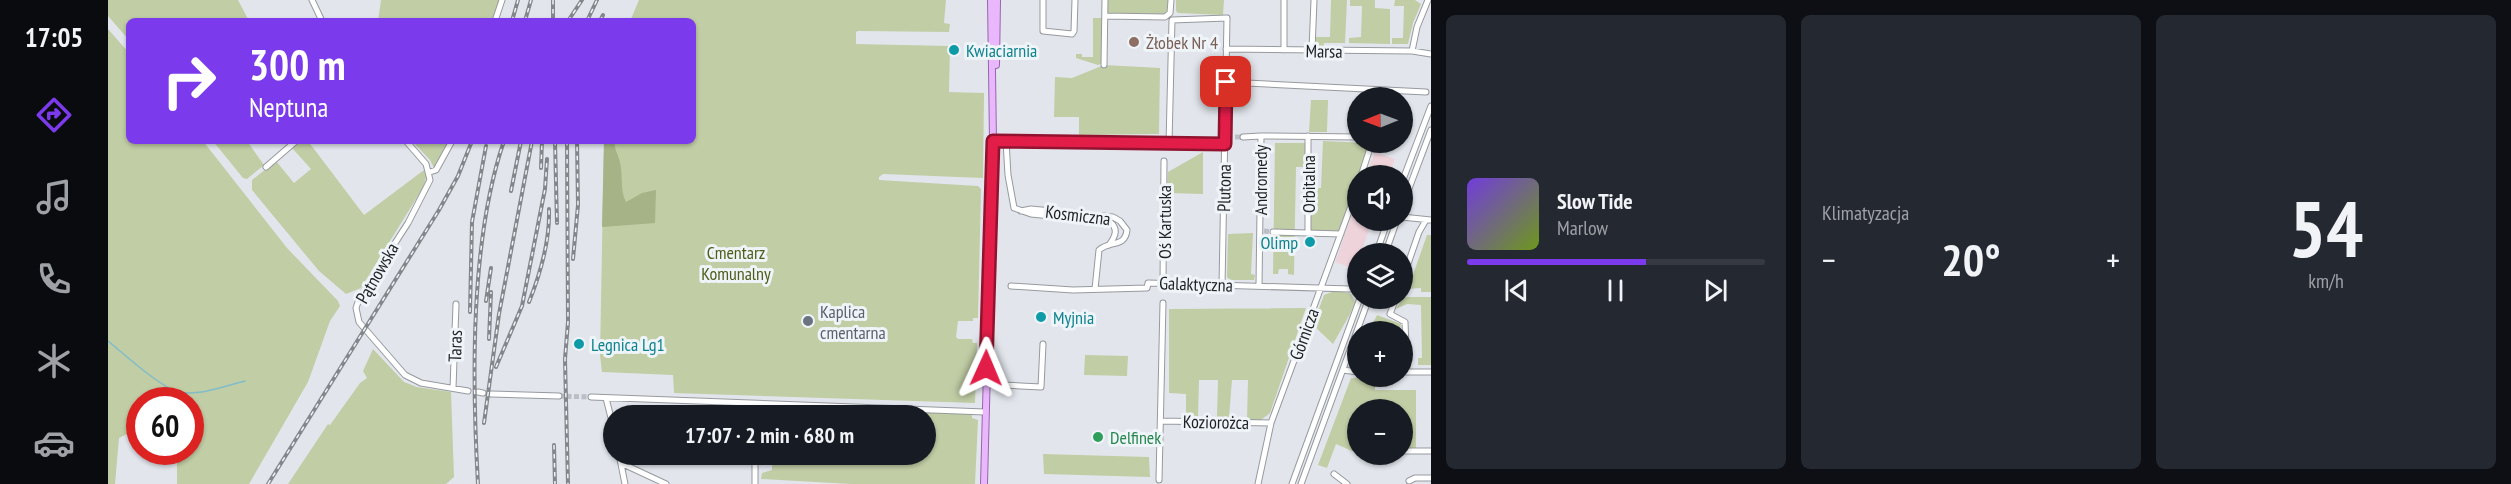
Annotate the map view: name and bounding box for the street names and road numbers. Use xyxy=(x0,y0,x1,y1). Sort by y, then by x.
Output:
street label: Marsa xyxy=(1305,39,1343,63)
street label: Andromedy xyxy=(1249,144,1272,215)
street label: Orbitalna xyxy=(1297,155,1320,213)
street label: Plutona xyxy=(1212,164,1236,212)
street label: Oś Kartuska xyxy=(1153,185,1176,259)
street label: Kosmiczna xyxy=(1044,200,1112,230)
street label: Pątnowska xyxy=(350,239,404,307)
street label: Galaktyczna xyxy=(1159,271,1233,297)
street label: Górnicza xyxy=(1284,305,1324,363)
street label: Taras xyxy=(443,330,467,362)
street label: Koziorożca xyxy=(1183,410,1249,434)

